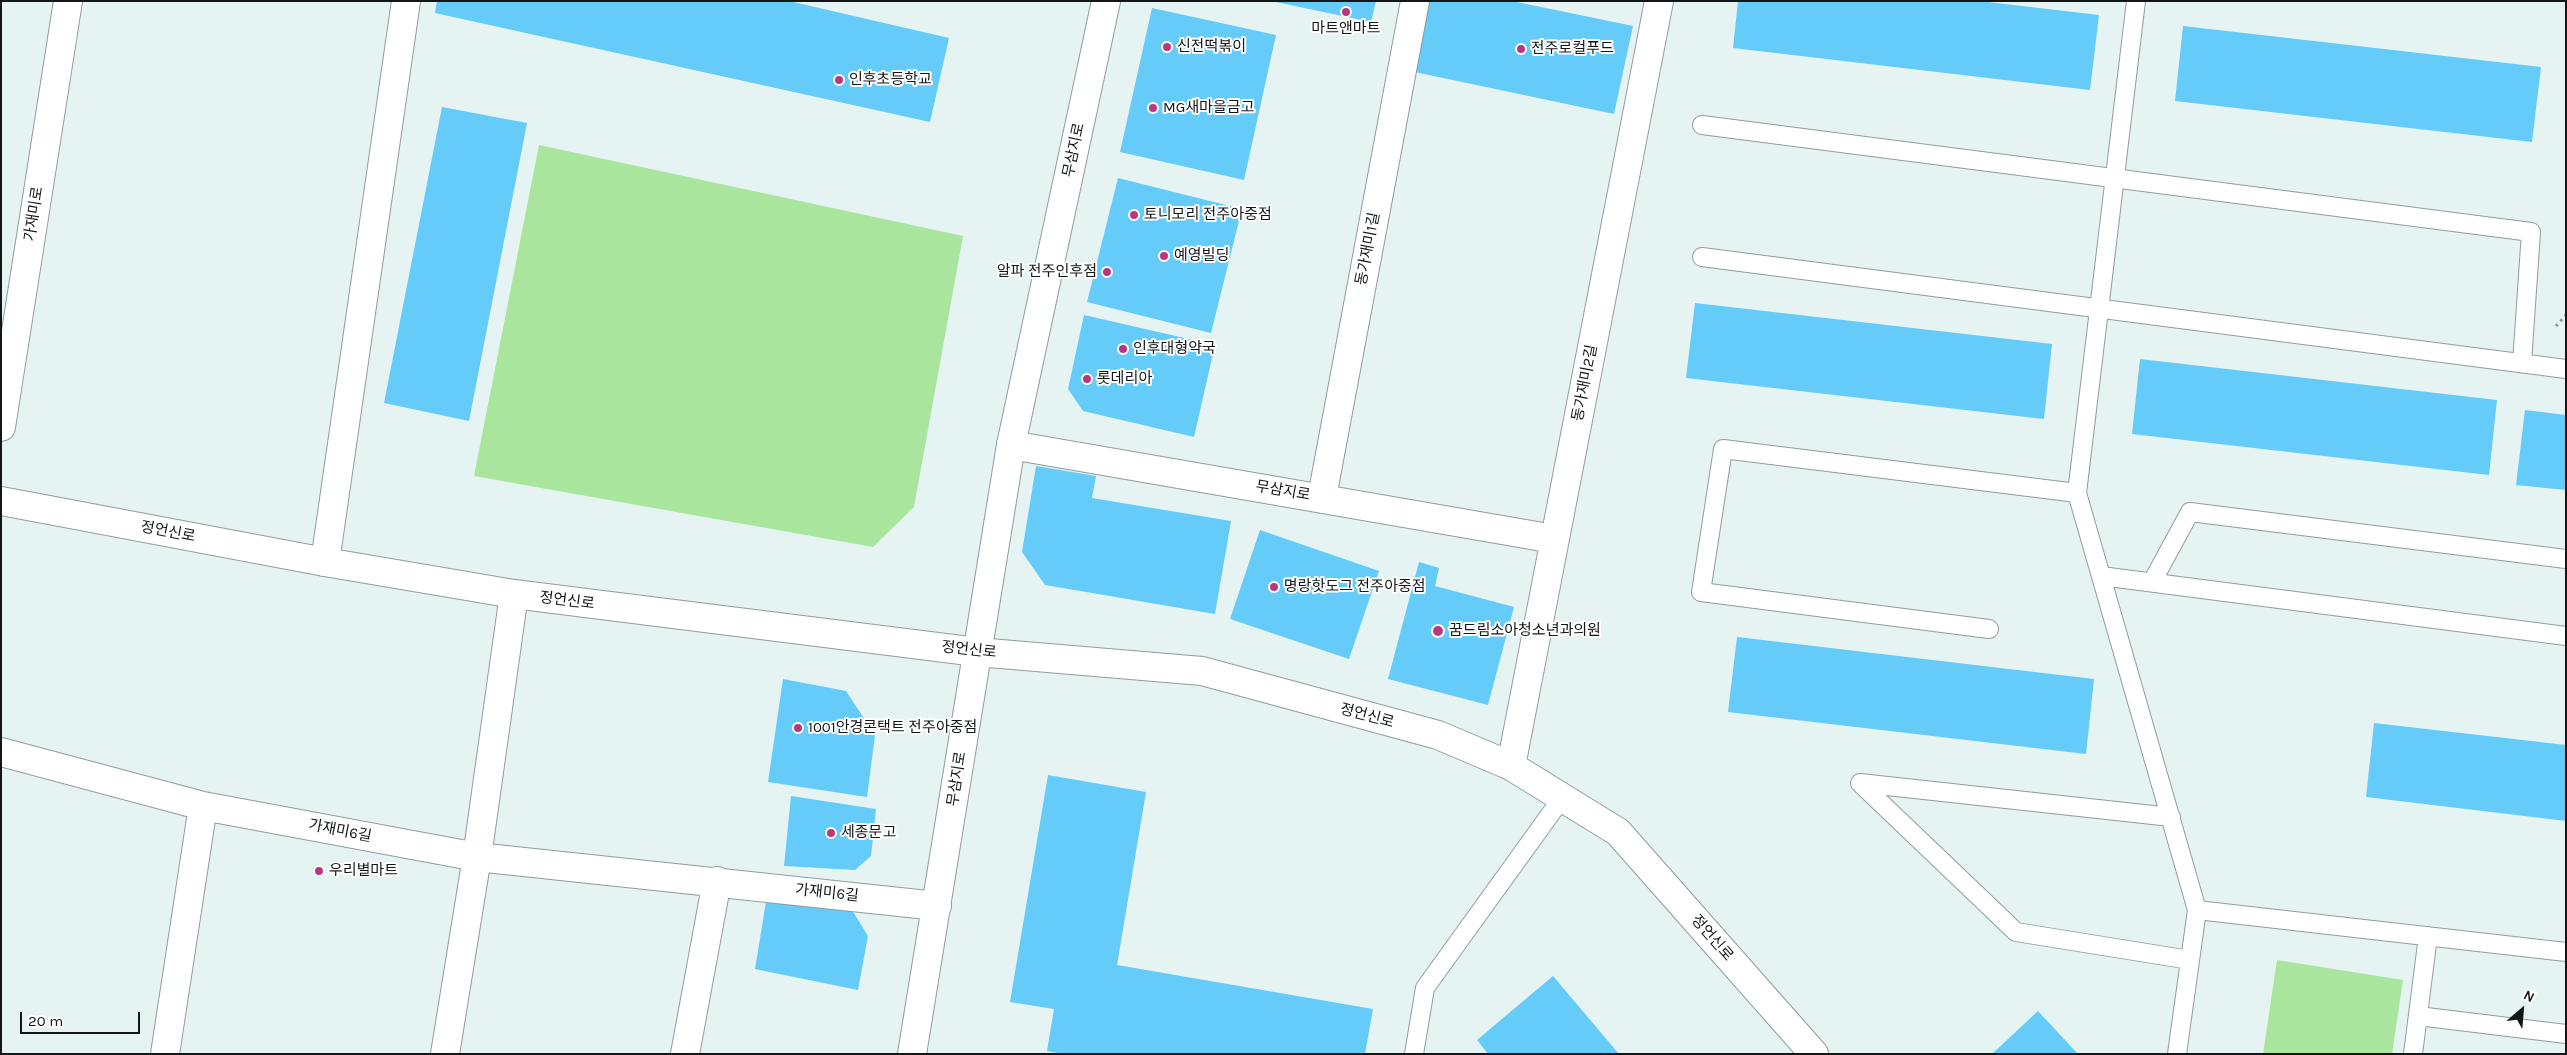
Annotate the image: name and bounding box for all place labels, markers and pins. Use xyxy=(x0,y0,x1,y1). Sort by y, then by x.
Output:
marker: 마트앤마트 xyxy=(1340,6,1352,18)
place label: 마트앤마트 xyxy=(1312,20,1380,38)
place label: 신전떡볶이 xyxy=(1177,38,1246,56)
place label: 전주로컬푸드 xyxy=(1531,40,1614,58)
marker: 신전떡볶이 xyxy=(1161,41,1173,53)
marker: 전주로컬푸드 xyxy=(1515,43,1527,55)
place label: 인후초등학교 xyxy=(849,71,932,89)
marker: 인후초등학교 xyxy=(833,74,845,86)
place label: MG새마을금고 xyxy=(1163,99,1254,117)
marker: MG새마을금고 xyxy=(1147,102,1159,114)
place label: 토니모리 전주아중점 xyxy=(1144,206,1272,224)
marker: 토니모리 전주아중점 xyxy=(1128,209,1140,221)
place label: 예영빌딩 xyxy=(1174,247,1229,265)
marker: 예영빌딩 xyxy=(1158,250,1170,262)
place label: 알파 전주인후점 xyxy=(997,263,1097,281)
marker: 알파 전주인후점 xyxy=(1101,266,1113,278)
place label: 인후대형약국 xyxy=(1133,340,1216,358)
marker: 인후대형약국 xyxy=(1117,343,1129,355)
place label: 롯데리아 xyxy=(1097,370,1152,388)
marker: 롯데리아 xyxy=(1081,373,1093,385)
place label: 명랑핫도그 전주아중점 xyxy=(1284,578,1426,596)
marker: 명랑핫도그 전주아중점 xyxy=(1268,581,1280,593)
place label: 꿈드림소아청소년과의원 xyxy=(1449,622,1601,640)
marker: 꿈드림소아청소년과의원 xyxy=(1431,624,1445,638)
place label: 1001안경콘택트 전주아중점 xyxy=(808,719,977,737)
marker: 1001안경콘택트 전주아중점 xyxy=(792,722,804,734)
place label: 세종문고 xyxy=(841,824,896,842)
marker: 세종문고 xyxy=(825,827,837,839)
place label: 우리별마트 xyxy=(329,862,398,880)
marker: 우리별마트 xyxy=(313,865,325,877)

